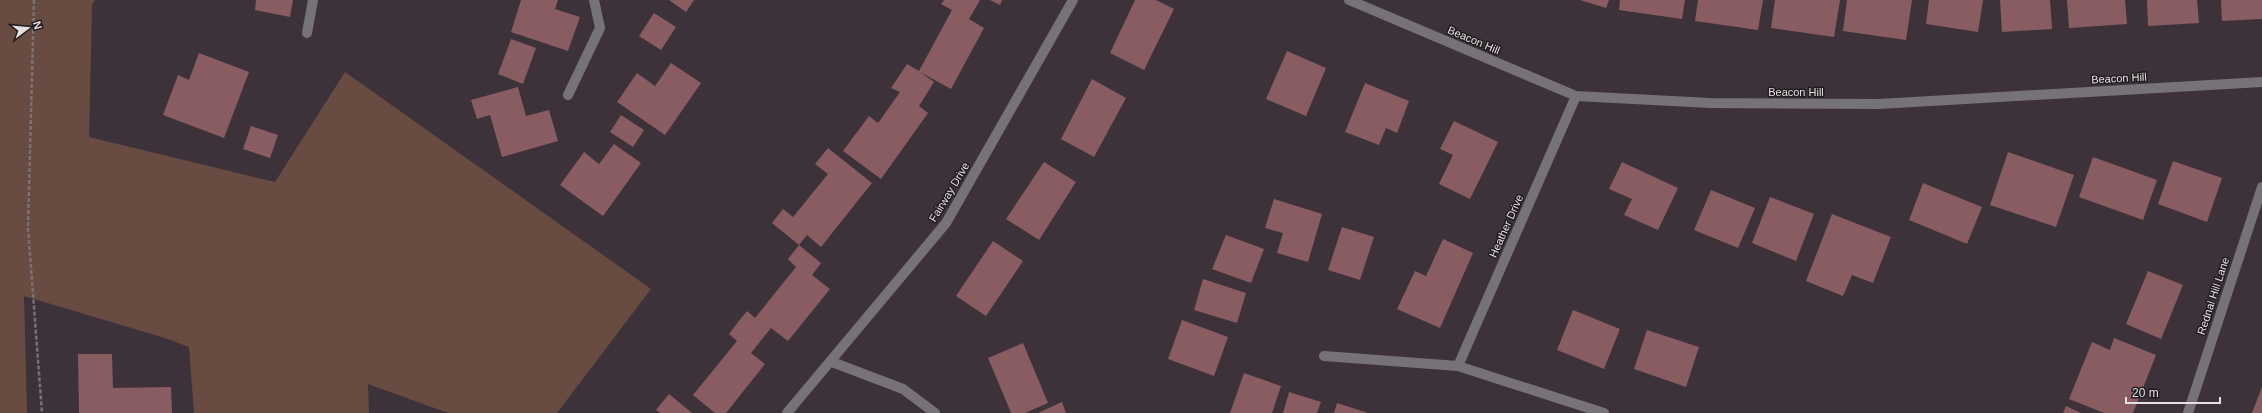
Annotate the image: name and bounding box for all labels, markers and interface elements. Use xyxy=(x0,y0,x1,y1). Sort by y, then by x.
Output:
north arrow xyxy=(8,8,48,48)
text: N xyxy=(31,20,44,31)
street label: Beacon Hill xyxy=(1446,24,1502,56)
street label: Beacon Hill xyxy=(2091,71,2147,85)
street label: Beacon Hill xyxy=(1768,86,1824,98)
street label: Fairway Drive xyxy=(927,160,971,224)
street label: Heather Drive xyxy=(1487,193,1525,259)
street label: Rednal Hill Lane xyxy=(2195,256,2231,336)
scale bar xyxy=(2126,379,2220,405)
text: 20 m xyxy=(2132,386,2159,400)

